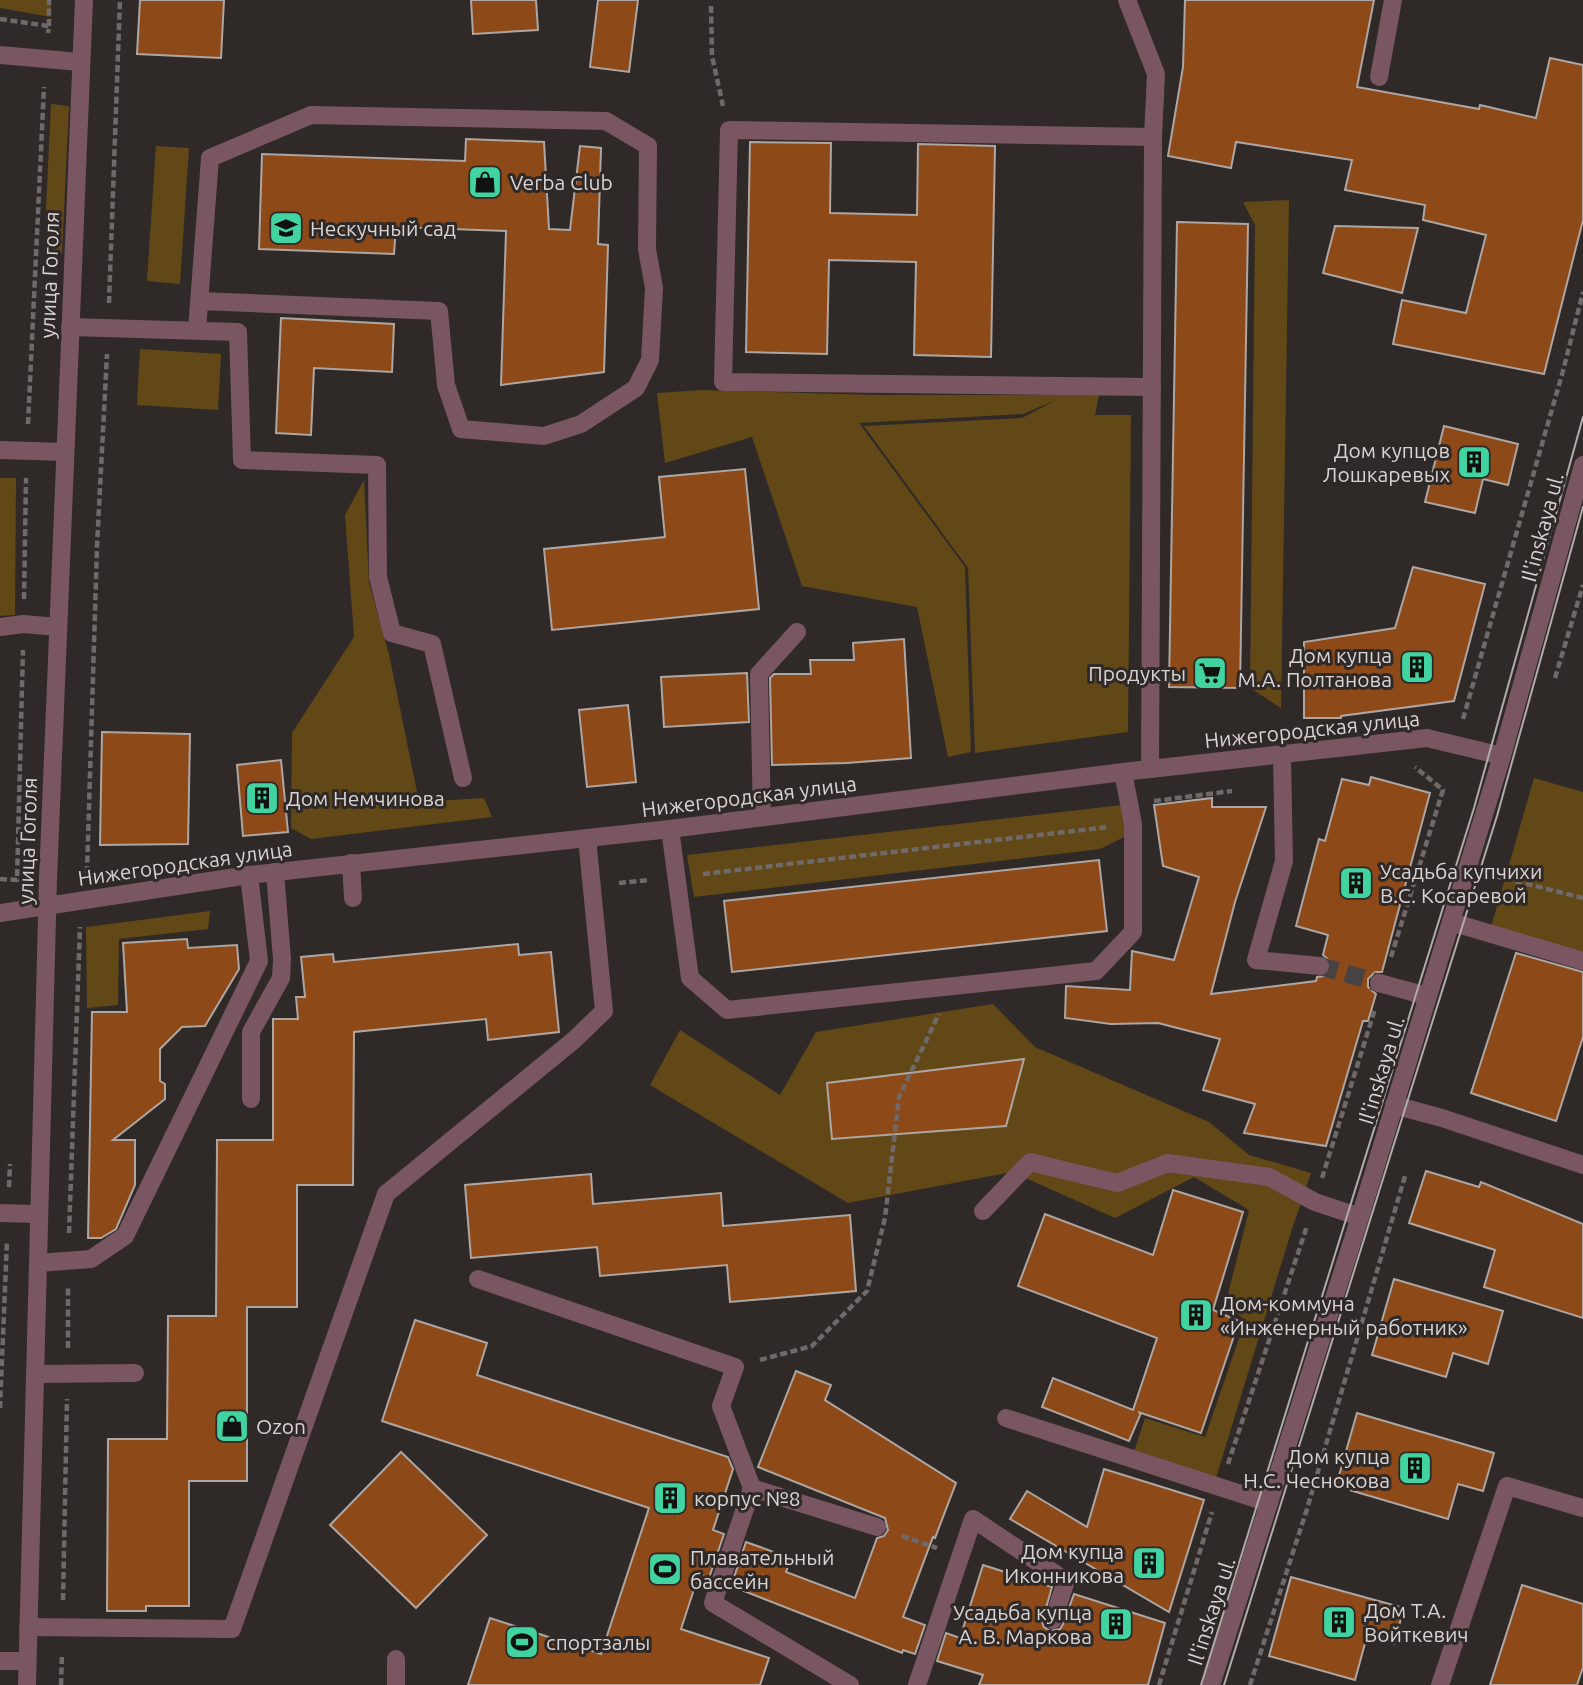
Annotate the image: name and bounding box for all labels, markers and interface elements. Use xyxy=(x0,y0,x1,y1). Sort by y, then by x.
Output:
shop icon: Verba Club xyxy=(466,163,504,201)
place label: Verba Club xyxy=(510,170,613,194)
school or university icon: Нескучный сад xyxy=(267,209,305,247)
street label: улица Гоголя xyxy=(35,211,63,339)
place label: Нескучный сад xyxy=(310,216,456,240)
place label: Дом купцов Лошкаревых xyxy=(1323,438,1450,486)
building icon: Дом купцов Лошкаревых xyxy=(1455,443,1493,481)
street label: Il'inskaya ul. xyxy=(1516,470,1568,584)
place label: Дом купца М.А. Полтанова xyxy=(1238,643,1392,691)
building icon: Дом купца М.А. Полтанова xyxy=(1398,648,1436,686)
supermarket icon: Продукты xyxy=(1191,654,1229,692)
place label: Продукты xyxy=(1088,661,1186,685)
street label: Нижегородская улица xyxy=(1203,706,1421,752)
street label: Нижегородская улица xyxy=(640,771,858,821)
street label: улица Гоголя xyxy=(13,777,41,905)
building icon: Дом Немчинова xyxy=(243,779,281,817)
place label: Дом Немчинова xyxy=(286,786,445,810)
street label: Нижегородская улица xyxy=(76,836,294,890)
place label: Усадьба купчихи В.С. Косаревой xyxy=(1380,859,1542,907)
building icon: Усадьба купчихи В.С. Косаревой xyxy=(1337,864,1375,902)
street label: Il'inskaya ul. xyxy=(1353,1013,1409,1127)
place label: Дом-коммуна «Инженерный работник» xyxy=(1220,1291,1468,1339)
building icon: Дом-коммуна «Инженерный работник» xyxy=(1177,1296,1215,1334)
shop icon: Ozon xyxy=(213,1407,251,1445)
place label: Ozon xyxy=(256,1414,306,1438)
place label: Дом купца Н.С. Чеснокова xyxy=(1243,1444,1390,1492)
building icon: Дом купца Н.С. Чеснокова xyxy=(1396,1449,1434,1487)
building icon: корпус №8 xyxy=(651,1479,689,1517)
place label: корпус №8 xyxy=(694,1486,801,1510)
place label: Дом купца Иконникова xyxy=(1004,1539,1124,1587)
building icon: Дом купца Иконникова xyxy=(1130,1544,1168,1582)
place label: Плавательный бассейн xyxy=(690,1545,834,1593)
sports icon: Плавательный бассейн xyxy=(646,1550,684,1588)
street label: Il'inskaya ul. xyxy=(1182,1554,1240,1668)
place label: Дом Т.А. Войткевич xyxy=(1364,1598,1469,1646)
place label: Усадьба купца А. В. Маркова xyxy=(953,1600,1092,1648)
building icon: Дом Т.А. Войткевич xyxy=(1320,1603,1358,1641)
building icon: Усадьба купца А. В. Маркова xyxy=(1097,1605,1135,1643)
sports icon: спортзалы xyxy=(503,1623,541,1661)
place label: спортзалы xyxy=(546,1630,650,1654)

